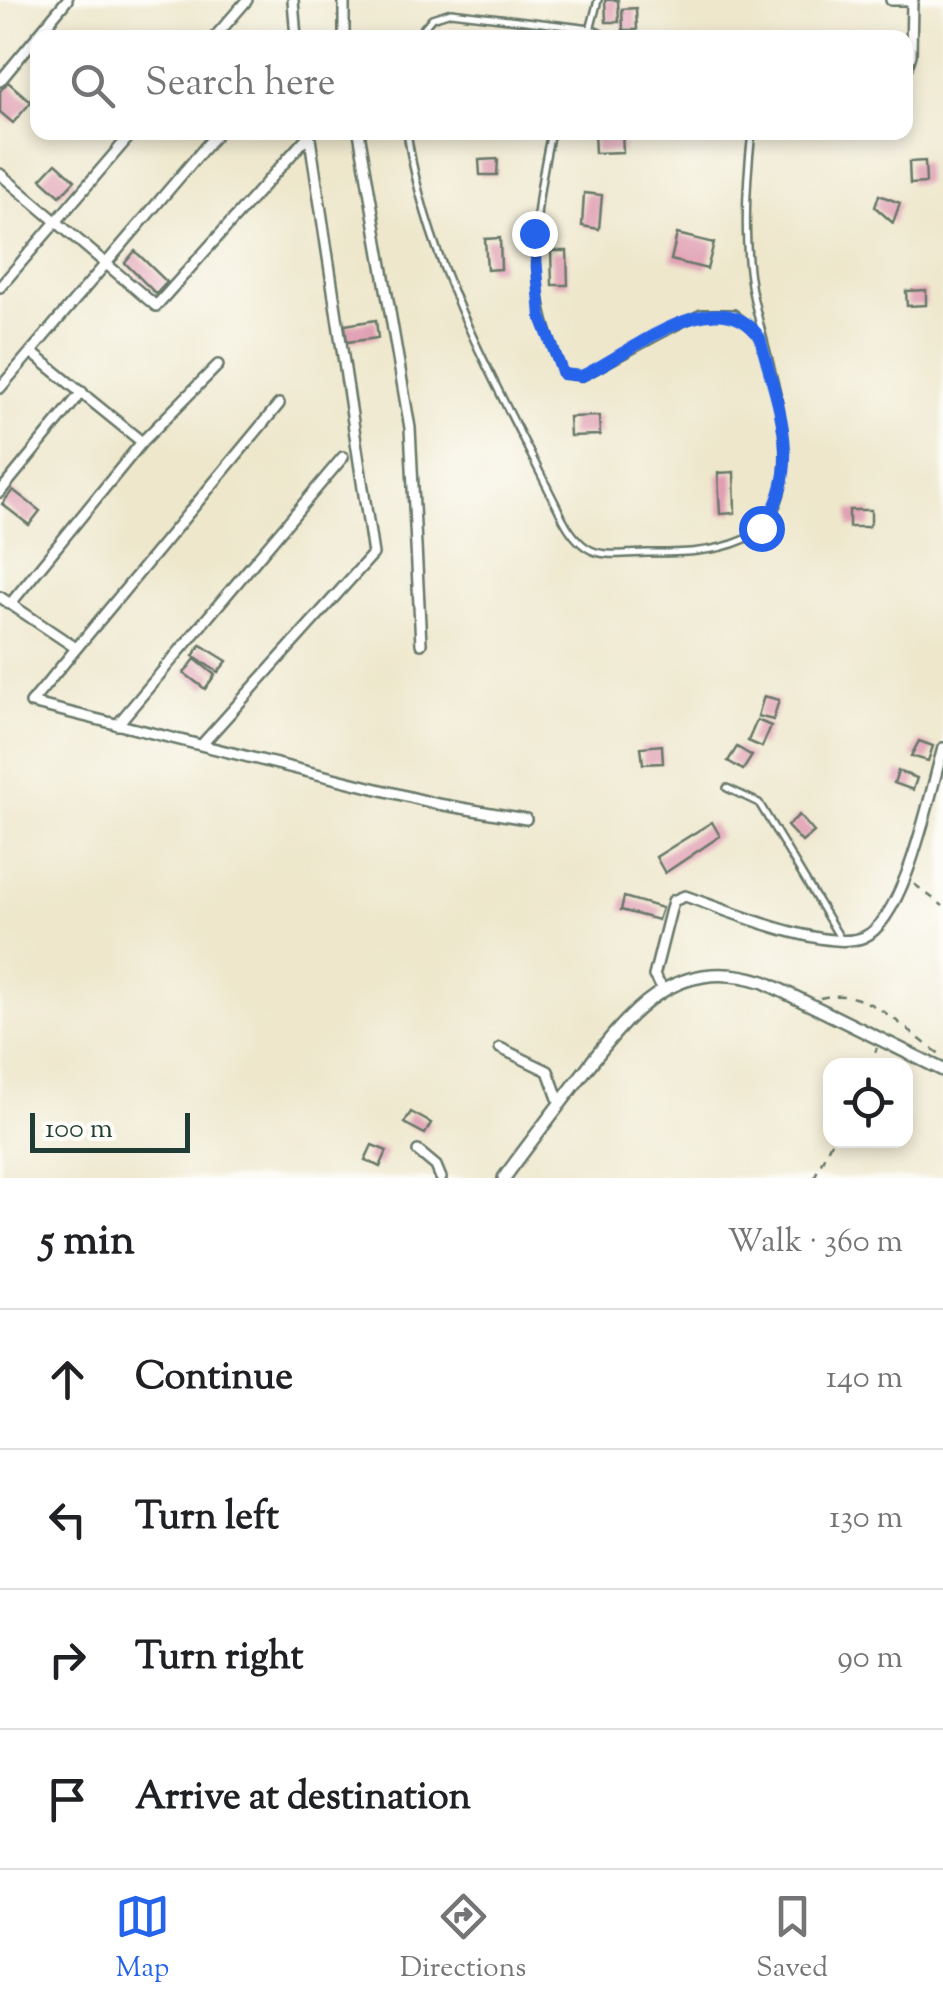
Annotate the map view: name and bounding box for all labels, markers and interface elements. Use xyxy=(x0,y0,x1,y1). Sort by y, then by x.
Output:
search box xyxy=(30,30,913,140)
icon: search xyxy=(65,58,120,113)
text: Search here xyxy=(145,58,336,112)
route end xyxy=(512,211,558,257)
route start xyxy=(739,506,785,552)
map controls xyxy=(823,1058,913,1148)
button: locate xyxy=(823,1058,913,1148)
scale bar xyxy=(30,1108,190,1152)
text: 100 m xyxy=(45,1110,113,1150)
text: 5 min xyxy=(40,1213,135,1273)
text: Walk · 360 m xyxy=(727,1220,903,1266)
icon: ahead xyxy=(40,1352,95,1407)
text: Continue xyxy=(135,1352,293,1406)
text: 140 m xyxy=(826,1356,903,1402)
icon: left xyxy=(40,1492,95,1547)
text: Turn left xyxy=(135,1492,279,1546)
text: 130 m xyxy=(829,1496,903,1542)
icon: right xyxy=(40,1632,95,1687)
text: Turn right xyxy=(135,1632,303,1686)
text: 90 m xyxy=(837,1636,903,1682)
icon: arrive xyxy=(40,1772,95,1827)
text: Arrive at destination xyxy=(135,1772,471,1826)
tab: Map xyxy=(115,1889,170,1989)
tab: Directions xyxy=(400,1889,526,1989)
tab: Saved xyxy=(756,1889,828,1989)

